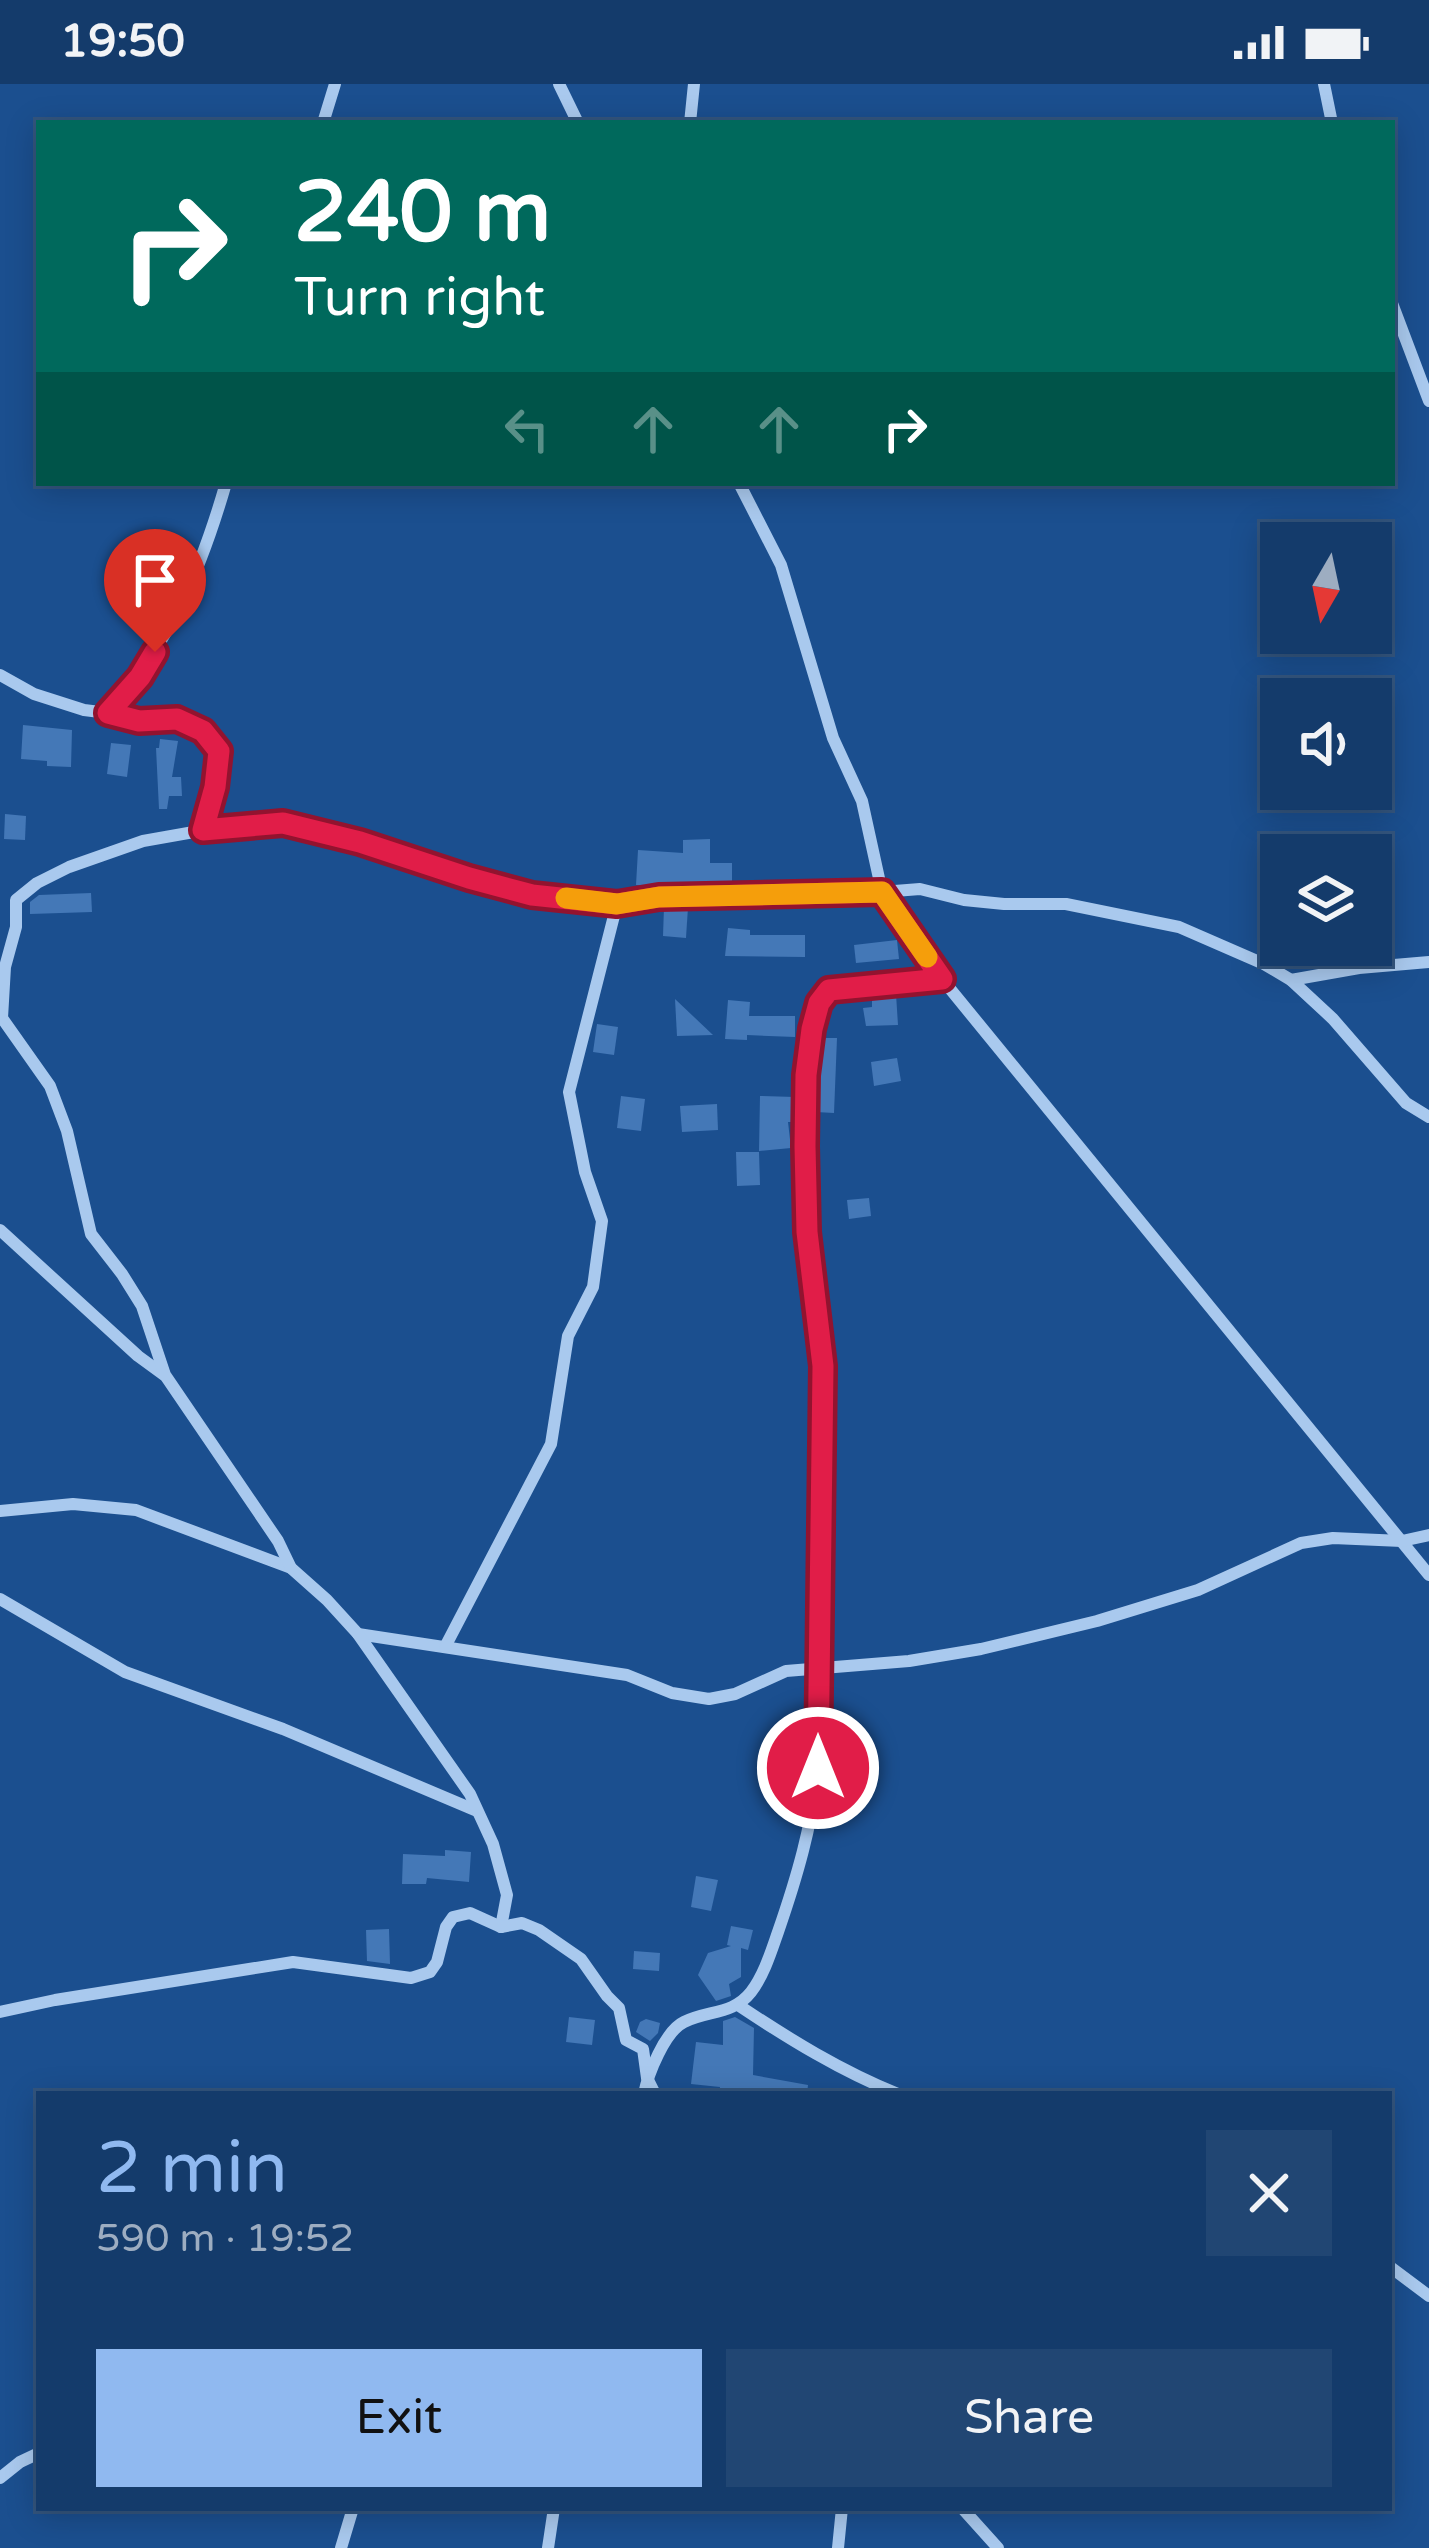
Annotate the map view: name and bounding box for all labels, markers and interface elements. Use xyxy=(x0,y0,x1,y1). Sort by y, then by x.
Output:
text: 19:50 xyxy=(60,15,185,69)
text: 240 m xyxy=(294,163,551,264)
icon: right xyxy=(96,168,252,324)
text: Turn right xyxy=(294,265,545,330)
icon: left xyxy=(494,396,560,462)
icon: ahead xyxy=(620,396,686,462)
icon: ahead xyxy=(746,396,812,462)
icon: right xyxy=(872,396,938,462)
north arrow xyxy=(1260,522,1392,654)
map controls xyxy=(1260,522,1392,966)
pin xyxy=(104,529,206,652)
icon: arrive xyxy=(122,547,188,613)
button: sound xyxy=(1260,678,1392,810)
button: layers xyxy=(1260,834,1392,966)
position arrow xyxy=(755,1705,881,1831)
text: 2 min xyxy=(96,2126,288,2213)
button: close xyxy=(1206,2130,1332,2256)
text: 590 m · 19:52 xyxy=(96,2215,354,2262)
button: Exit xyxy=(96,2349,702,2487)
button: Share xyxy=(726,2349,1332,2487)

